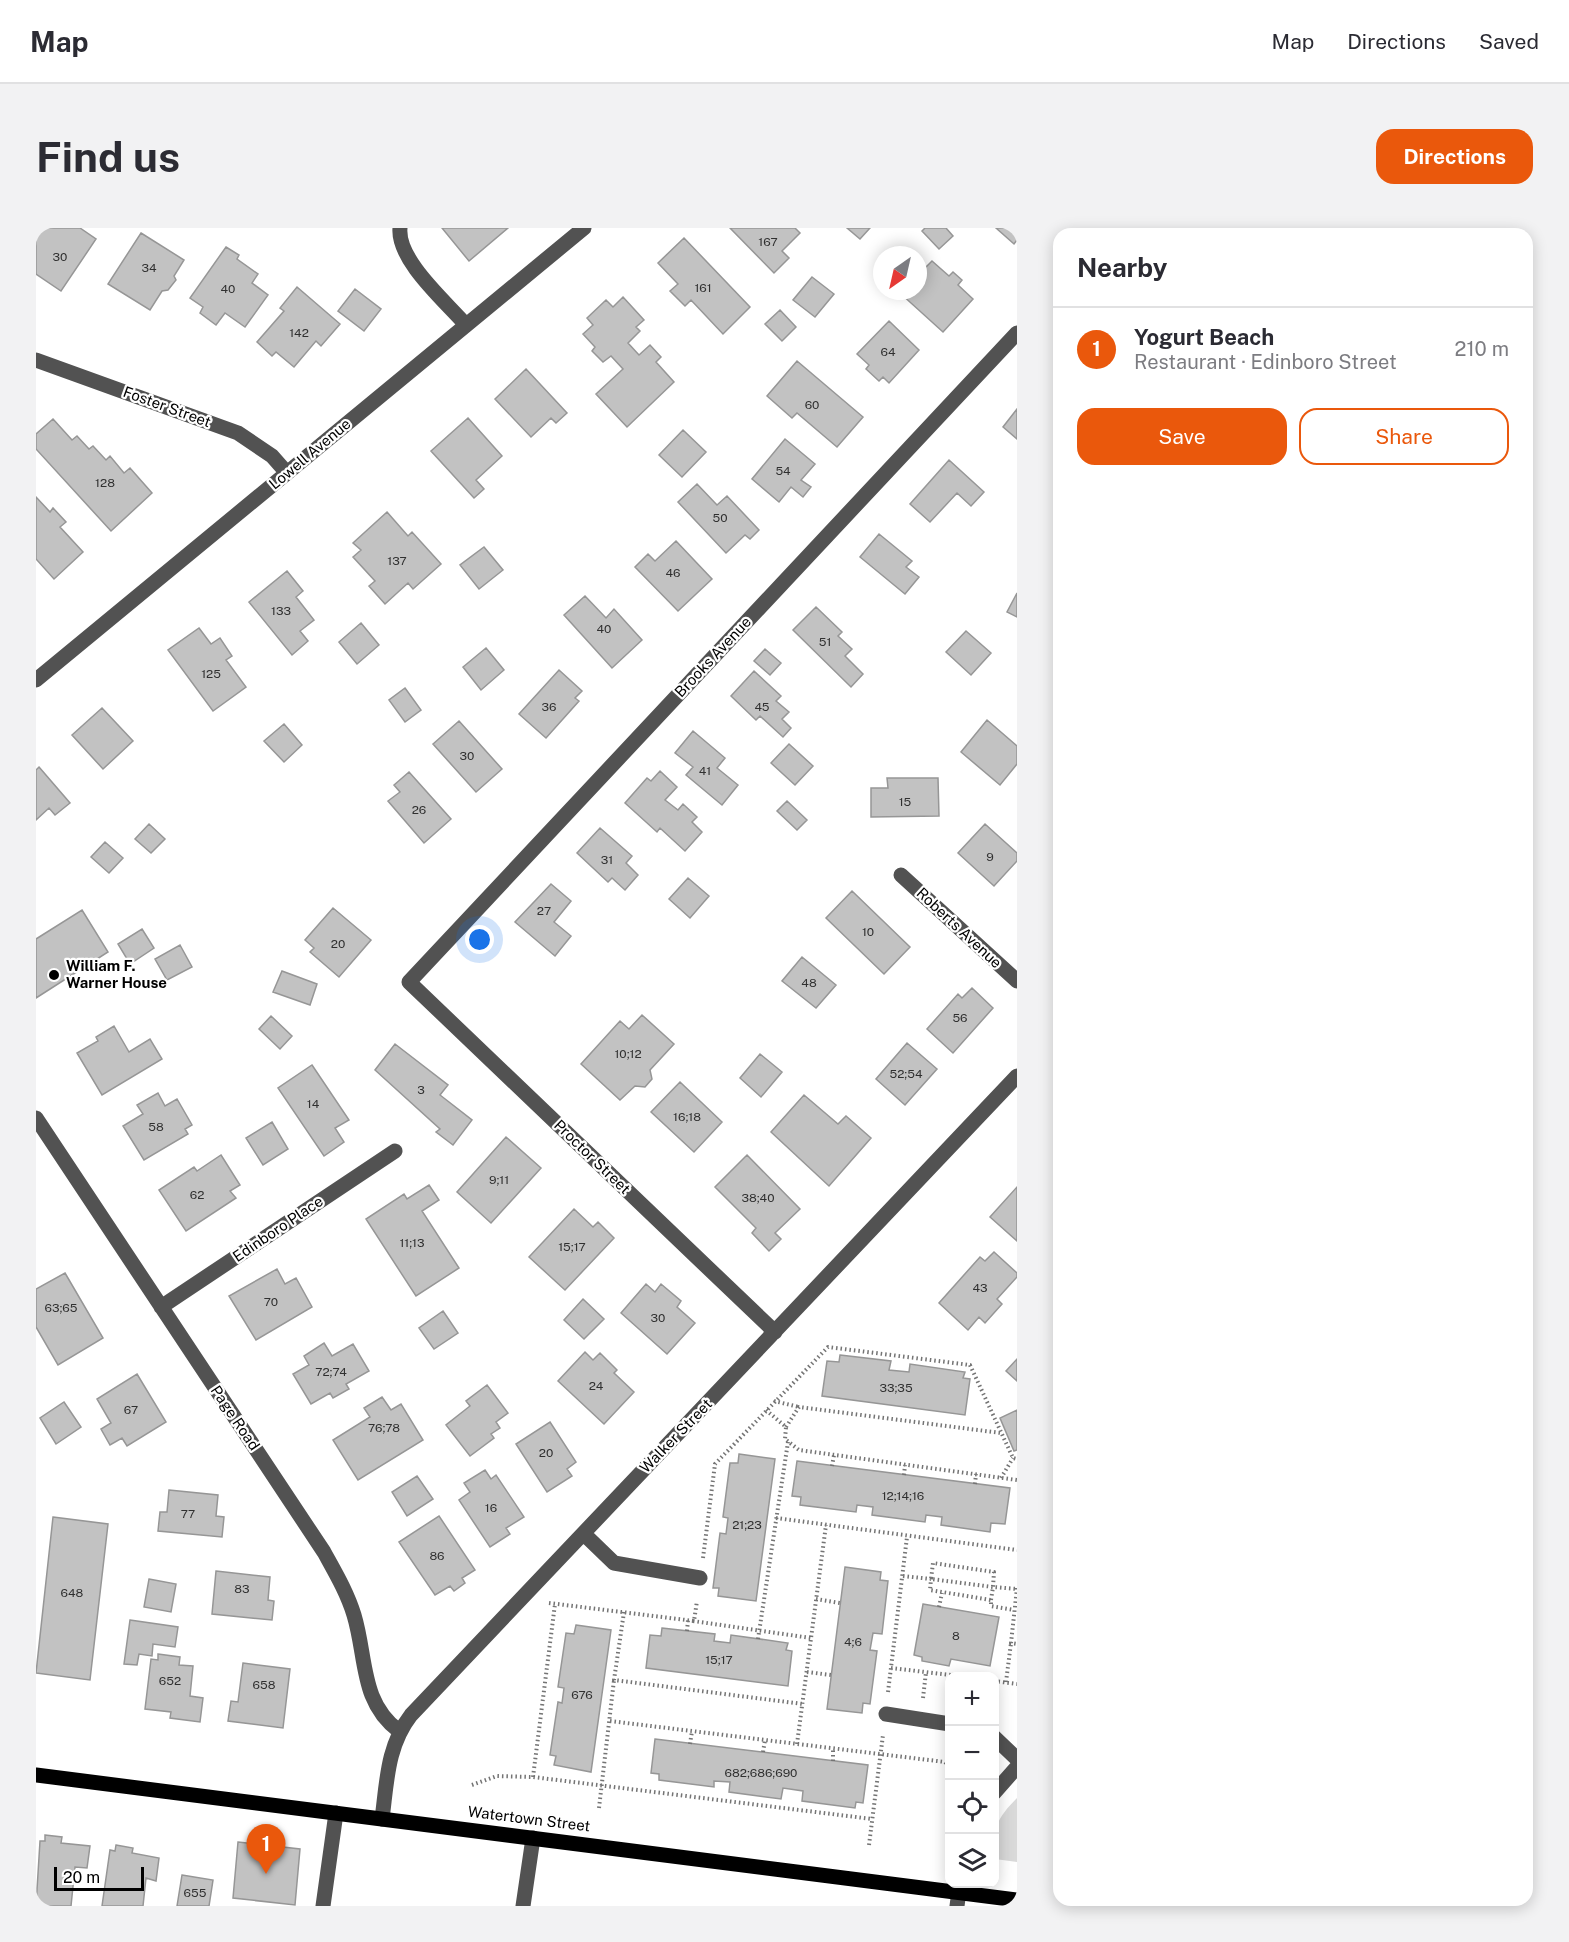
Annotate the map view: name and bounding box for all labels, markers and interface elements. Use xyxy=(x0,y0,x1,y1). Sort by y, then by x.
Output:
text: Map xyxy=(30,25,89,58)
text: Map xyxy=(1272,29,1314,54)
text: Directions xyxy=(1347,29,1446,54)
text: Saved xyxy=(1479,29,1539,54)
button: Directions xyxy=(1376,129,1533,184)
text: Find us xyxy=(36,132,180,181)
house number: 167 xyxy=(758,235,778,249)
north arrow xyxy=(873,246,927,300)
house number: 30 xyxy=(53,250,67,264)
text: Nearby xyxy=(1077,252,1167,283)
house number: 34 xyxy=(141,261,157,275)
house number: 161 xyxy=(694,281,712,295)
house number: 40 xyxy=(221,282,235,296)
text: Yogurt Beach xyxy=(1134,324,1274,350)
house number: 142 xyxy=(289,326,309,340)
text: 1 xyxy=(1092,337,1101,361)
text: 210 m xyxy=(1455,337,1509,361)
house number: 64 xyxy=(881,345,896,359)
text: Restaurant · Edinboro Street xyxy=(1134,350,1397,374)
street label: Foster Street xyxy=(121,383,213,430)
house number: 60 xyxy=(805,398,819,412)
button: Save xyxy=(1077,408,1287,465)
button: Share xyxy=(1299,408,1509,465)
street label: Lowell Avenue xyxy=(266,415,354,493)
house number: 54 xyxy=(775,464,791,478)
house number: 128 xyxy=(95,476,115,490)
house number: 50 xyxy=(712,511,728,525)
house number: 137 xyxy=(387,554,407,568)
house number: 46 xyxy=(665,566,681,580)
house number: 133 xyxy=(271,604,291,618)
street label: Brooks Avenue xyxy=(671,613,754,700)
house number: 40 xyxy=(597,622,611,636)
house number: 51 xyxy=(819,635,831,649)
house number: 125 xyxy=(201,667,221,681)
house number: 36 xyxy=(542,700,556,714)
house number: 45 xyxy=(754,700,770,714)
house number: 30 xyxy=(460,749,474,763)
house number: 41 xyxy=(699,764,711,778)
house number: 15 xyxy=(899,795,912,809)
house number: 26 xyxy=(412,803,426,817)
house number: 9 xyxy=(986,850,994,864)
house number: 31 xyxy=(601,853,613,867)
street label: Roberts Avenue xyxy=(913,884,1005,971)
house number: 27 xyxy=(537,904,551,918)
your location xyxy=(465,925,494,954)
house number: 10 xyxy=(862,925,874,939)
house number: 20 xyxy=(331,937,345,951)
place label: William F. Warner House xyxy=(66,957,167,991)
marker: William F. Warner House xyxy=(47,968,61,982)
house number: 48 xyxy=(801,976,817,990)
house number: 56 xyxy=(952,1011,968,1025)
house number: 10;12 xyxy=(614,1047,642,1061)
house number: 52;54 xyxy=(890,1067,923,1081)
house number: 3 xyxy=(417,1083,425,1097)
house number: 14 xyxy=(307,1097,320,1111)
house number: 16;18 xyxy=(673,1110,701,1124)
street label: Proctor Street xyxy=(551,1116,634,1197)
house number: 58 xyxy=(148,1120,164,1134)
house number: 9;11 xyxy=(489,1173,509,1187)
house number: 62 xyxy=(190,1188,204,1202)
house number: 38;40 xyxy=(741,1191,775,1205)
street label: Edinboro Place xyxy=(230,1192,326,1265)
house number: 11;13 xyxy=(399,1236,425,1250)
house number: 15;17 xyxy=(558,1240,586,1254)
house number: 43 xyxy=(972,1281,988,1295)
house number: 70 xyxy=(264,1295,278,1309)
house number: 63;65 xyxy=(45,1301,78,1315)
house number: 30 xyxy=(651,1311,665,1325)
house number: 72;74 xyxy=(315,1365,347,1379)
house number: 24 xyxy=(589,1379,604,1393)
house number: 33;35 xyxy=(879,1381,913,1395)
street label: Page Road xyxy=(208,1382,263,1453)
street label: Walker Street xyxy=(636,1395,715,1476)
house number: 67 xyxy=(124,1403,138,1417)
house number: 76;78 xyxy=(368,1421,400,1435)
house number: 20 xyxy=(539,1446,553,1460)
house number: 12;14;16 xyxy=(882,1489,924,1503)
house number: 16 xyxy=(485,1501,497,1515)
house number: 77 xyxy=(181,1507,195,1521)
house number: 21;23 xyxy=(732,1518,762,1532)
house number: 86 xyxy=(429,1549,445,1563)
house number: 83 xyxy=(234,1582,250,1596)
house number: 648 xyxy=(61,1586,84,1600)
house number: 8 xyxy=(952,1629,960,1643)
house number: 4;6 xyxy=(844,1635,862,1649)
house number: 15;17 xyxy=(705,1653,733,1667)
map controls xyxy=(945,1672,999,1888)
button: + xyxy=(945,1672,999,1726)
house number: 652 xyxy=(159,1674,181,1688)
house number: 658 xyxy=(253,1678,276,1692)
house number: 676 xyxy=(571,1688,593,1702)
button: − xyxy=(945,1726,999,1780)
house number: 682;686;690 xyxy=(725,1766,797,1780)
button: locate xyxy=(945,1780,999,1834)
street label: Watertown Street xyxy=(467,1803,591,1834)
pin: 1 xyxy=(246,1824,286,1874)
button: layers xyxy=(945,1834,999,1888)
scale bar xyxy=(54,1864,144,1892)
text: 20 m xyxy=(63,1868,100,1887)
house number: 655 xyxy=(184,1886,207,1900)

